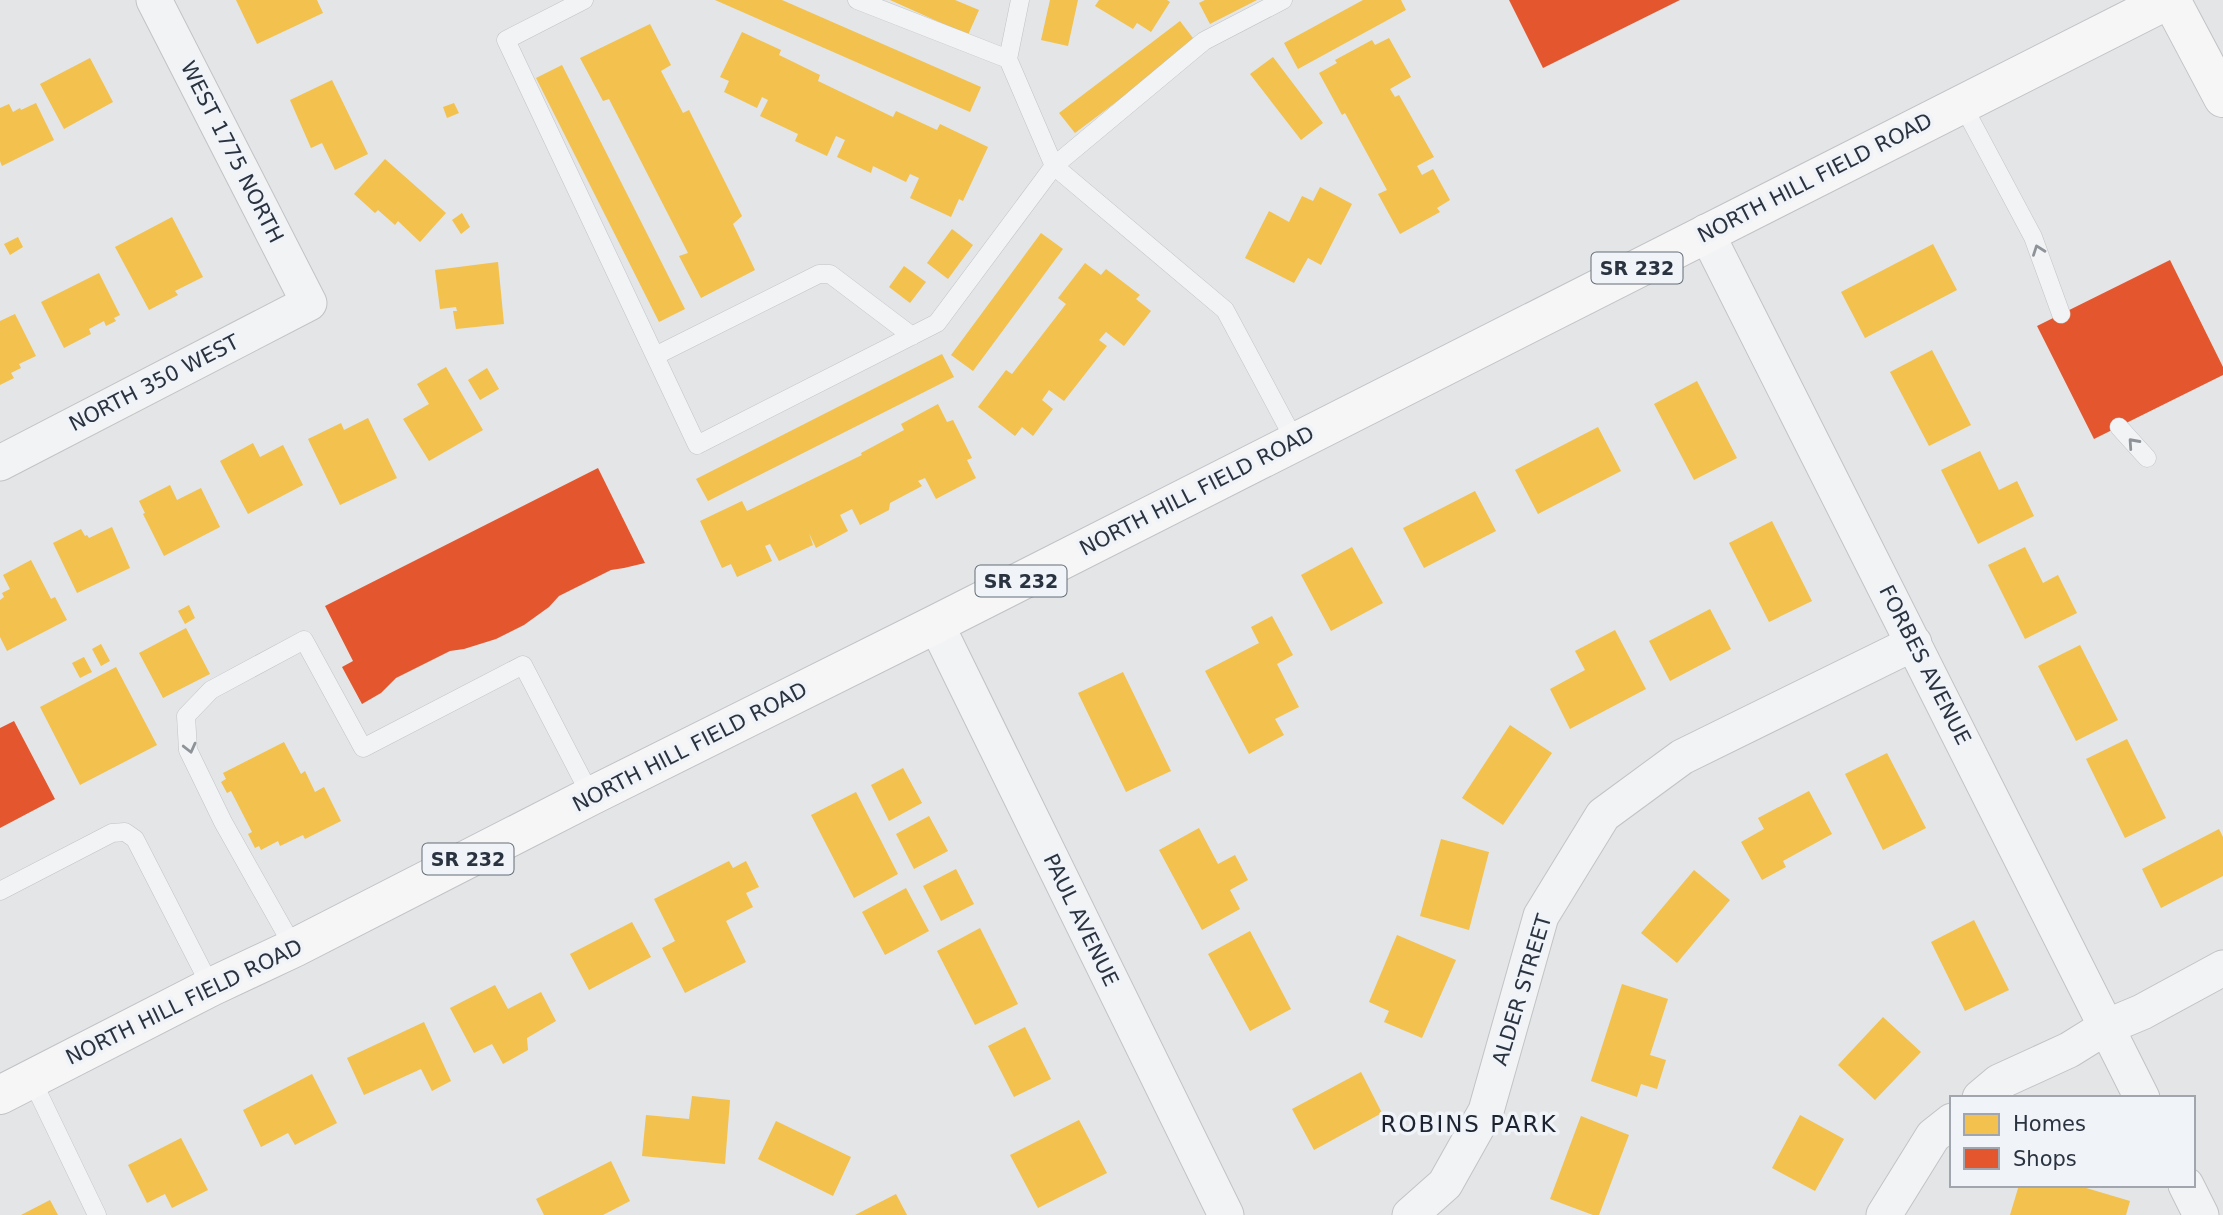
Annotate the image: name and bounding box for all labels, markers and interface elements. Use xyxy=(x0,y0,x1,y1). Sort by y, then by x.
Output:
street label: WEST 1775 NORTH xyxy=(176,57,288,247)
street label: NORTH HILL FIELD ROAD xyxy=(1694,108,1936,248)
one-way arrow xyxy=(2032,245,2046,257)
road number: SR 232 xyxy=(1592,252,1682,284)
street label: NORTH 350 WEST xyxy=(65,330,243,436)
street label: NORTH HILL FIELD ROAD xyxy=(1076,421,1318,561)
one-way arrow xyxy=(2129,438,2141,451)
road number: SR 232 xyxy=(976,566,1066,596)
street label: FORBES AVENUE xyxy=(1874,581,1976,749)
street label: NORTH HILL FIELD ROAD xyxy=(569,677,811,817)
one-way arrow xyxy=(182,741,196,753)
road number: SR 232 xyxy=(422,844,514,874)
street label: PAUL AVENUE xyxy=(1039,850,1123,990)
street label: ALDER STREET xyxy=(1488,911,1556,1069)
street label: NORTH HILL FIELD ROAD xyxy=(62,934,306,1070)
legend xyxy=(1950,1096,2195,1187)
district label: ROBINS PARK xyxy=(1381,1111,1557,1137)
text: Homes xyxy=(2013,1112,2086,1136)
text: Shops xyxy=(2013,1147,2077,1171)

